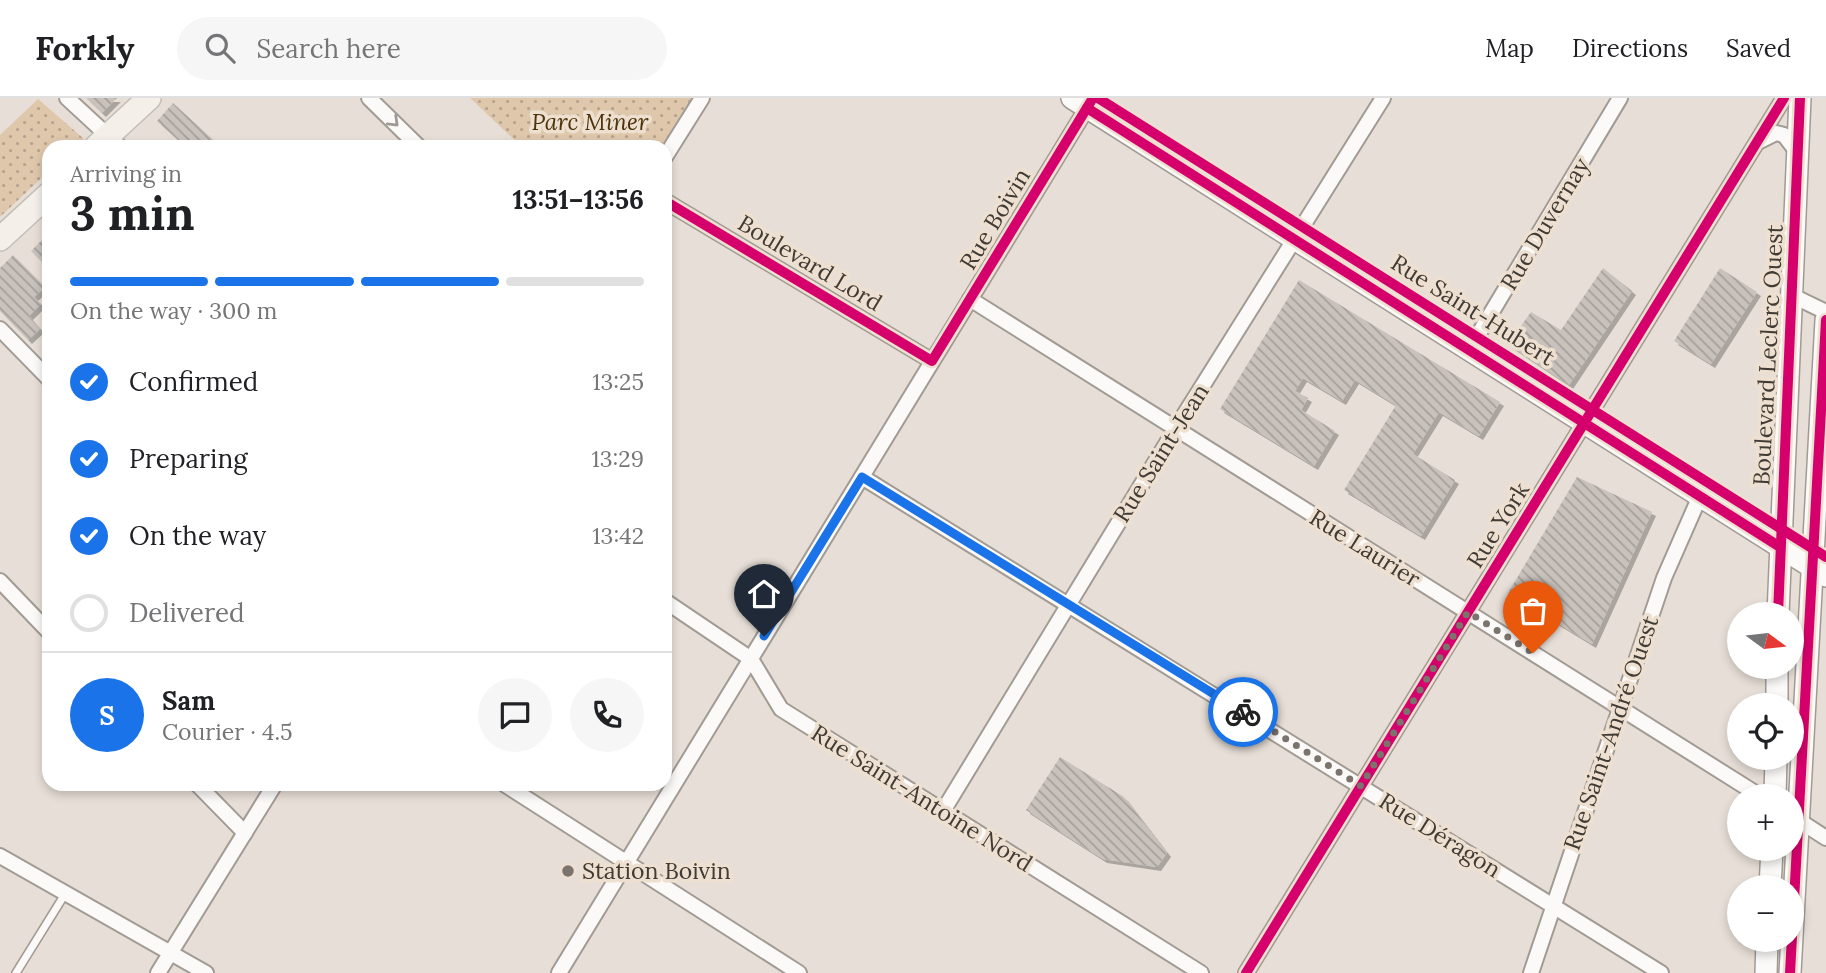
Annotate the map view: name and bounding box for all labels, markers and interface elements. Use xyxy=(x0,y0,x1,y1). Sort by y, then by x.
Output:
search box xyxy=(177,17,667,80)
text: Forkly xyxy=(35,27,135,69)
icon: search xyxy=(201,29,239,67)
text: Search here xyxy=(257,32,401,65)
text: Map xyxy=(1485,33,1534,64)
text: Directions xyxy=(1572,33,1688,64)
text: Saved xyxy=(1726,33,1791,64)
park label: Parc Miner xyxy=(531,107,649,136)
one-way arrow xyxy=(386,114,399,127)
street label: Rue Duvernay xyxy=(1494,152,1596,295)
text: Arriving in xyxy=(70,159,182,188)
street label: Rue Boivin xyxy=(953,163,1036,275)
text: 13:51–13:56 xyxy=(513,183,644,216)
text: 3 min xyxy=(70,184,195,243)
street label: Boulevard Lord xyxy=(733,208,888,317)
street label: Boulevard Leclerc Ouest xyxy=(1746,223,1789,486)
street label: Rue Saint-Hubert xyxy=(1386,248,1561,372)
text: On the way · 300 m xyxy=(70,296,277,325)
icon: check xyxy=(70,363,108,401)
text: Confirmed xyxy=(129,365,258,398)
text: 13:25 xyxy=(592,367,644,396)
street label: Rue Saint-Jean xyxy=(1106,378,1215,527)
icon: check xyxy=(70,440,108,478)
text: Preparing xyxy=(129,442,248,475)
text: 13:29 xyxy=(591,444,644,473)
street label: Rue York xyxy=(1460,476,1535,573)
street label: Rue Laurier xyxy=(1305,502,1426,593)
icon: check xyxy=(70,517,108,555)
text: On the way xyxy=(129,519,266,552)
text: 13:42 xyxy=(592,521,644,550)
pin xyxy=(734,564,794,636)
icon: home xyxy=(745,575,783,613)
pin xyxy=(1503,581,1563,653)
icon: bag xyxy=(1514,592,1552,630)
text: Delivered xyxy=(129,596,245,629)
north arrow xyxy=(1727,602,1804,679)
map controls xyxy=(1727,602,1804,952)
street label: Rue Saint-André Ouest xyxy=(1557,612,1664,854)
courier xyxy=(1208,677,1278,747)
button: chat xyxy=(478,678,552,752)
button: phone xyxy=(570,678,644,752)
text: Sam xyxy=(162,684,215,717)
icon: bike xyxy=(1224,693,1262,731)
button: locate xyxy=(1727,693,1804,770)
text: S xyxy=(99,699,115,732)
text: Courier · 4.5 xyxy=(162,717,293,746)
street label: Rue Saint-Antoine Nord xyxy=(806,718,1038,878)
button: + xyxy=(1727,784,1804,861)
street label: Rue Déragon xyxy=(1374,786,1506,883)
place label: Station Boivin xyxy=(582,856,731,885)
marker: Station Boivin xyxy=(560,863,576,879)
button: − xyxy=(1727,875,1804,952)

